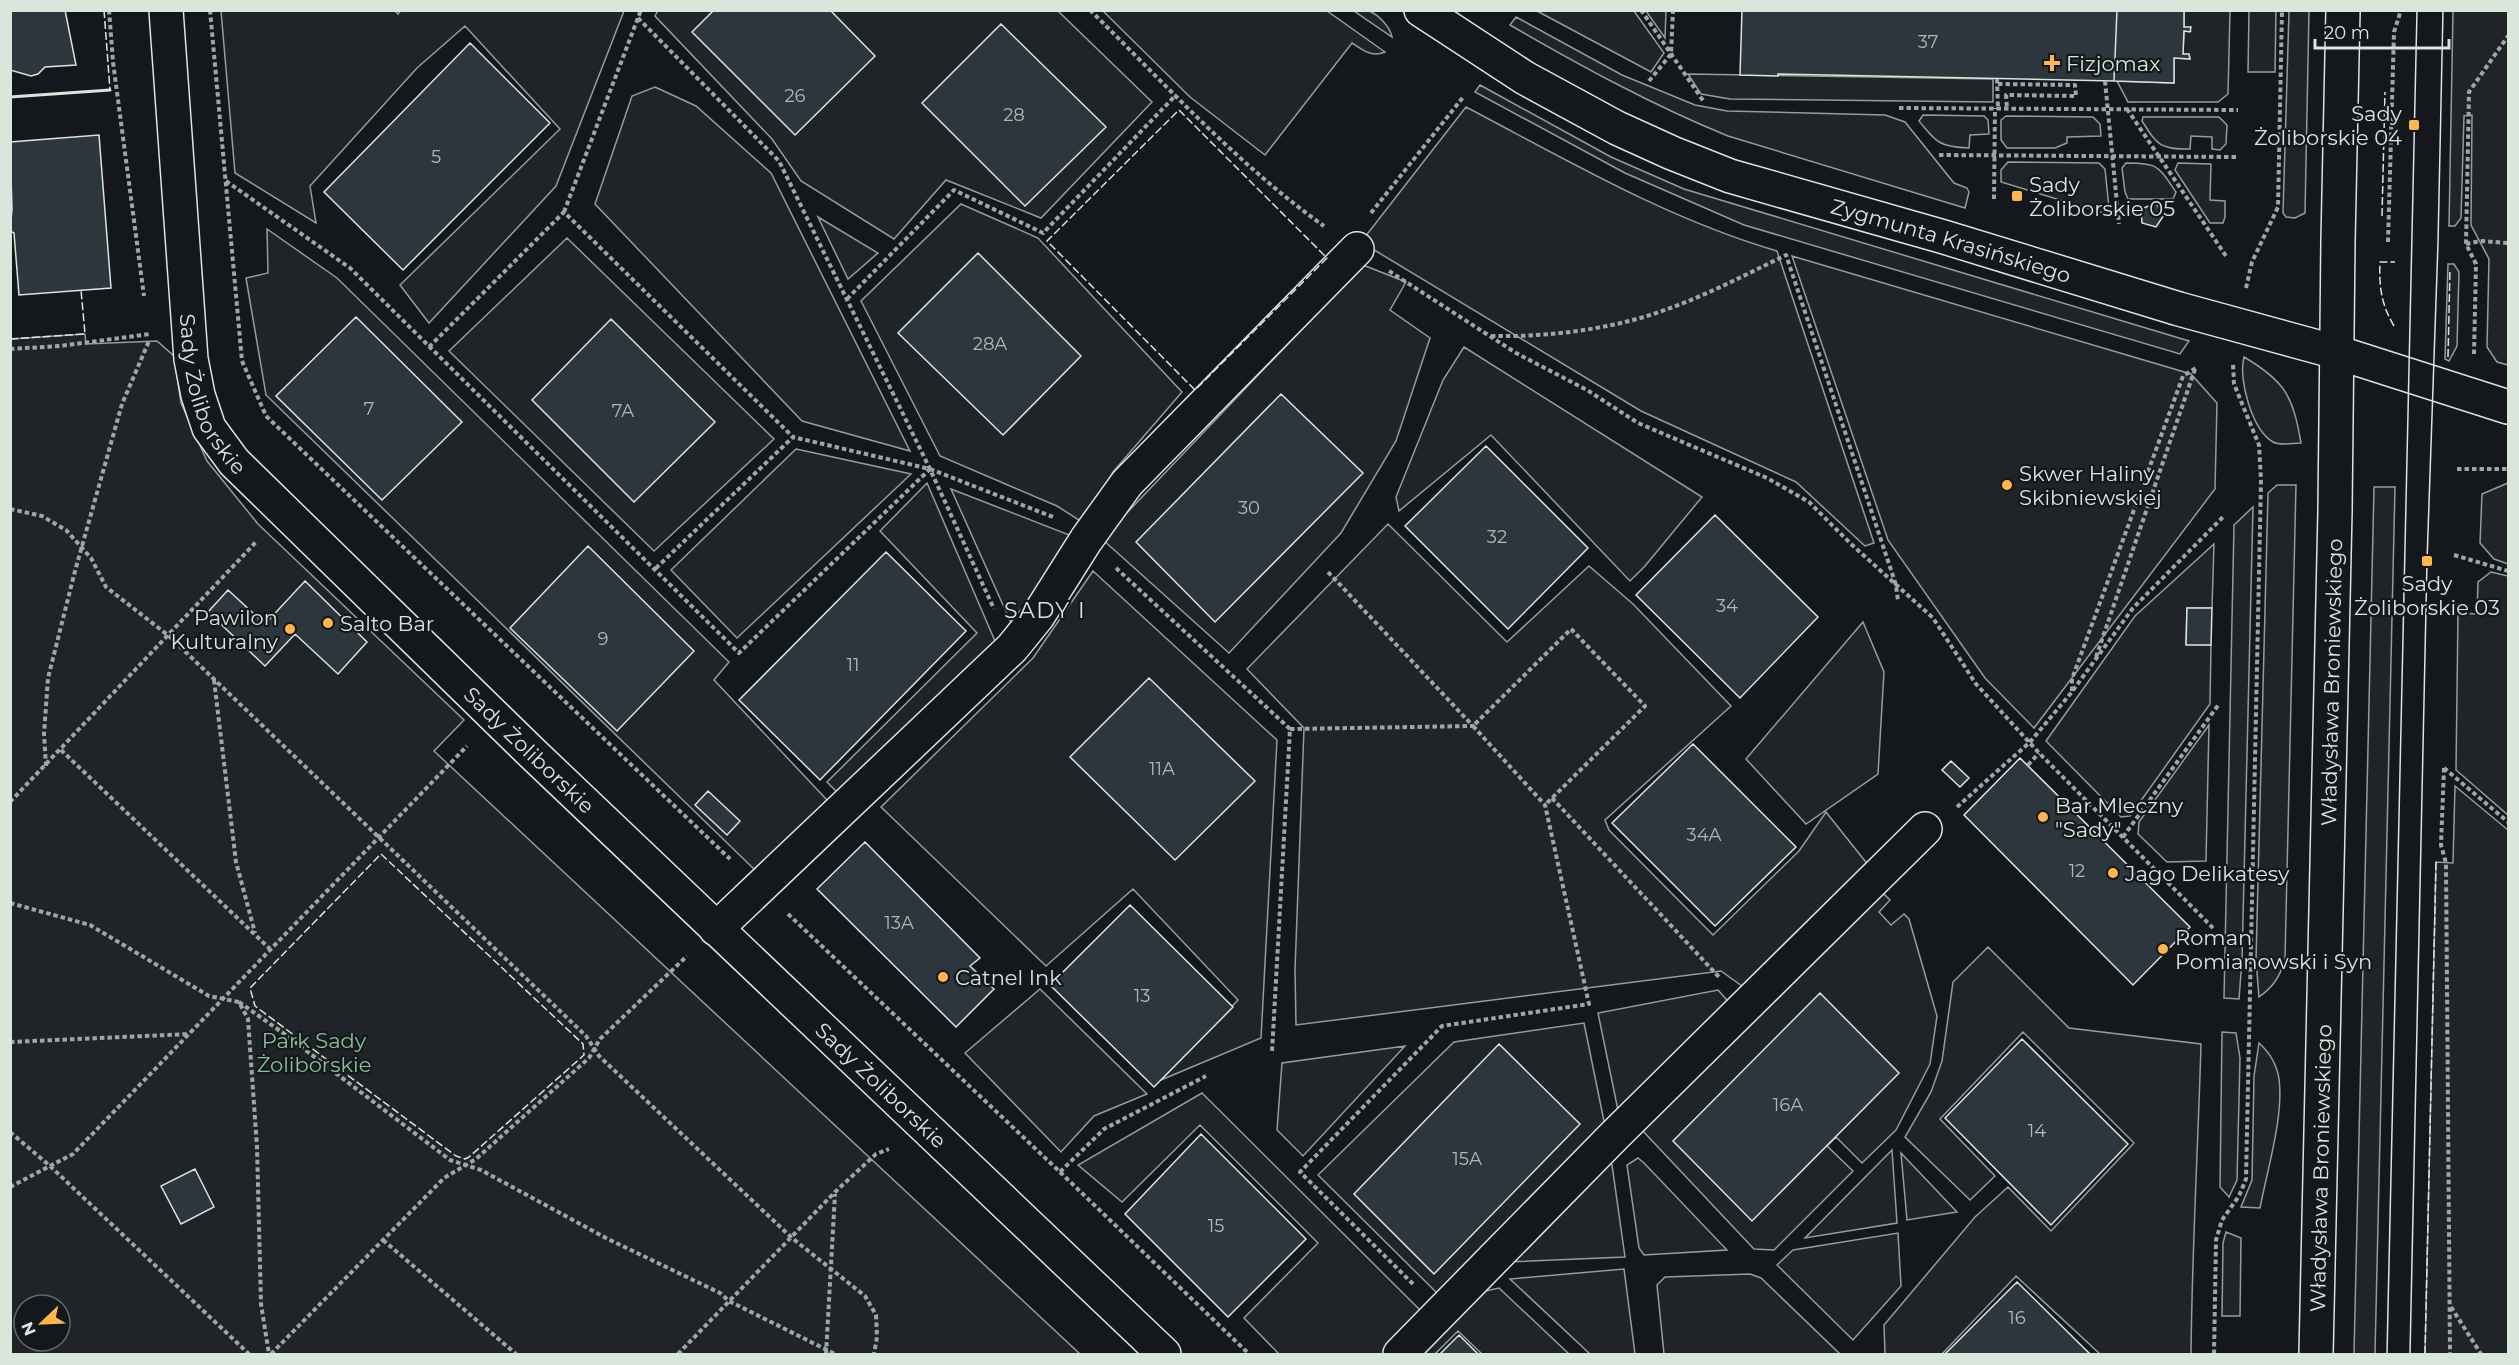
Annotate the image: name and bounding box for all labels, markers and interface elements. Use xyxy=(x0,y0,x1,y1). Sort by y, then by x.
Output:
scale bar xyxy=(2315,12,2448,50)
text: 20 m xyxy=(2324,22,2370,44)
house number: 37 xyxy=(1918,31,1938,53)
place label: Fizjomax xyxy=(2066,51,2160,76)
marker: Fizjomax xyxy=(2043,54,2061,72)
house number: 26 xyxy=(784,85,806,107)
place label: Sady Żoliborskie 04 xyxy=(2254,101,2403,150)
house number: 28 xyxy=(1003,104,1025,126)
marker: Sady Żoliborskie 04 xyxy=(2407,118,2421,132)
house number: 5 xyxy=(431,146,441,168)
place label: Sady Żoliborskie 05 xyxy=(2029,172,2175,221)
marker: Sady Żoliborskie 05 xyxy=(2010,189,2024,203)
street label: Zygmunta Krasińskiego xyxy=(1828,193,2074,288)
street label: Sady Żoliborskie xyxy=(175,313,251,479)
house number: 28A xyxy=(973,333,1007,355)
house number: 7 xyxy=(364,398,374,420)
house number: 7A xyxy=(612,400,634,422)
place label: Skwer Haliny Skibniewskiej xyxy=(2019,461,2162,510)
marker: Skwer Haliny Skibniewskiej xyxy=(2000,478,2014,492)
house number: 30 xyxy=(1238,497,1260,519)
house number: 32 xyxy=(1487,526,1507,548)
street label: Władysława Broniewskiego xyxy=(2315,538,2347,826)
marker: Sady Żoliborskie 03 xyxy=(2420,554,2434,568)
place label: Sady Żoliborskie 03 xyxy=(2354,571,2500,620)
house number: 34 xyxy=(1716,595,1738,617)
district label: SADY I xyxy=(1004,597,1086,624)
place label: Pawilon Kulturalny xyxy=(170,605,279,654)
place label: Salto Bar xyxy=(340,611,434,636)
marker: Salto Bar xyxy=(321,616,335,630)
marker: Pawilon Kulturalny xyxy=(283,622,297,636)
house number: 9 xyxy=(598,628,609,650)
house number: 11 xyxy=(847,654,860,676)
street label: Sady Żoliborskie xyxy=(459,681,600,818)
house number: 11A xyxy=(1149,758,1175,780)
place label: Bar Mleczny "Sady" xyxy=(2055,793,2184,842)
marker: Bar Mleczny "Sady" xyxy=(2036,810,2050,824)
house number: 34A xyxy=(1687,824,1722,846)
house number: 12 xyxy=(2069,860,2085,882)
place label: Jago Delikatesy xyxy=(2124,861,2290,886)
marker: Jago Delikatesy xyxy=(2106,866,2120,880)
house number: 13A xyxy=(884,912,914,934)
place label: Roman Pomianowski i Syn xyxy=(2175,925,2372,974)
marker: Roman Pomianowski i Syn xyxy=(2156,942,2170,956)
place label: Catnel Ink xyxy=(955,965,1062,990)
marker: Catnel Ink xyxy=(936,970,950,984)
house number: 13 xyxy=(1134,985,1150,1007)
street label: Sady Żoliborskie xyxy=(811,1017,952,1153)
street label: Władysława Broniewskiego xyxy=(2304,1024,2336,1312)
park label: Park Sady Żoliborskie xyxy=(257,1028,371,1077)
house number: 16A xyxy=(1773,1094,1803,1116)
house number: 14 xyxy=(2028,1120,2046,1142)
house number: 15A xyxy=(1452,1148,1482,1170)
house number: 15 xyxy=(1208,1215,1224,1237)
north arrow xyxy=(12,1293,72,1353)
house number: 16 xyxy=(2008,1307,2026,1329)
text: N xyxy=(17,1319,40,1338)

